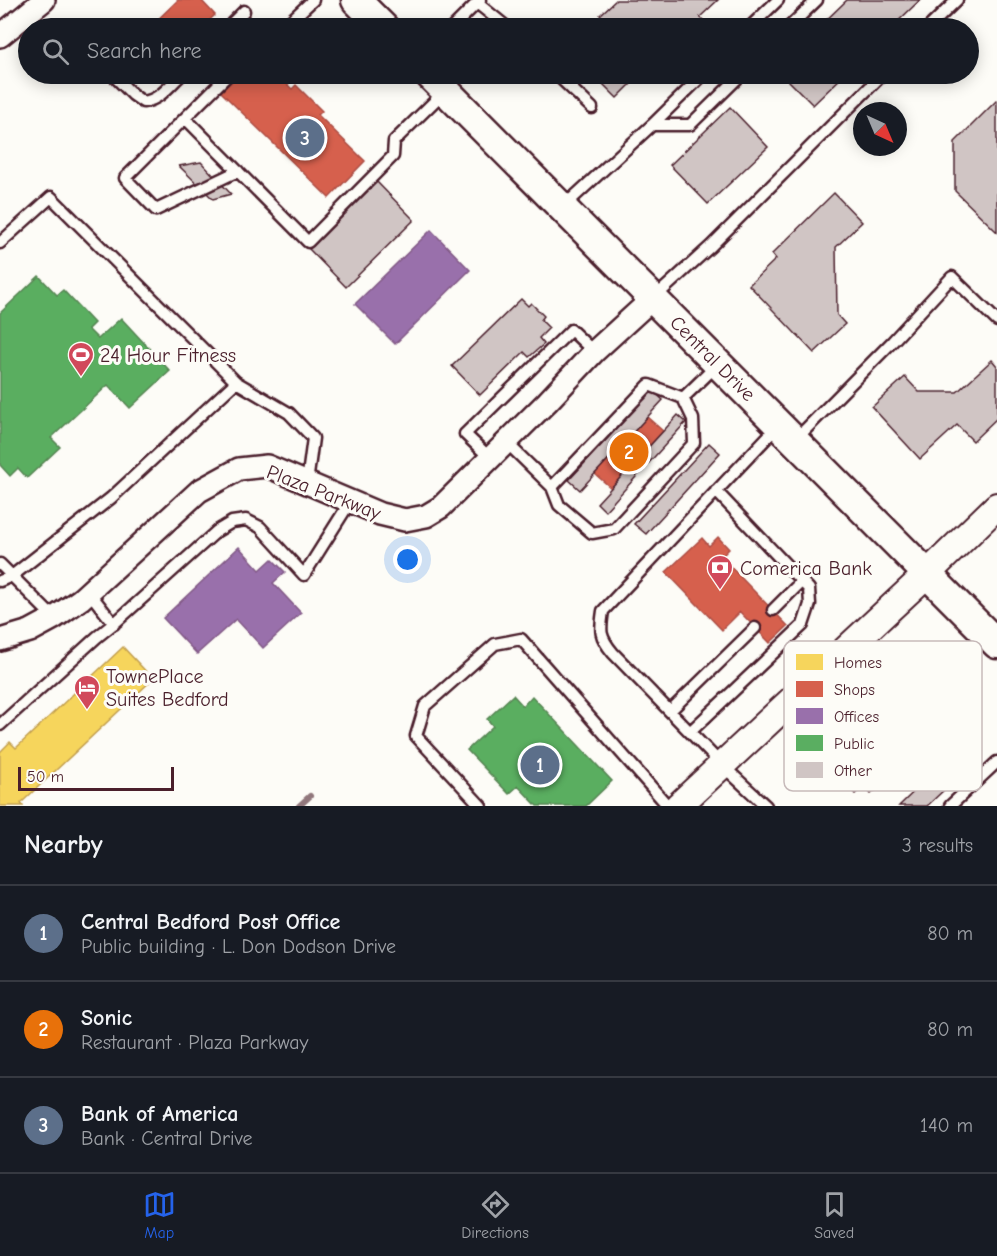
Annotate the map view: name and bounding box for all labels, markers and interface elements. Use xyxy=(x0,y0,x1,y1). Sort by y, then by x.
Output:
search box xyxy=(18,18,979,84)
icon: search xyxy=(39,35,72,68)
text: Search here xyxy=(87,38,202,64)
north arrow xyxy=(853,102,907,156)
pin: 3 xyxy=(286,116,324,160)
street label: Central Drive xyxy=(665,311,760,406)
sports icon: 24 Hour Fitness xyxy=(66,340,96,378)
place label: 24 Hour Fitness xyxy=(100,344,236,367)
pin: 2 xyxy=(610,430,648,474)
street label: Plaza Parkway xyxy=(264,460,384,525)
your location xyxy=(393,545,422,574)
bank icon: Comerica Bank xyxy=(705,553,735,591)
place label: Comerica Bank xyxy=(740,557,872,580)
legend xyxy=(784,641,982,791)
text: Homes xyxy=(834,654,882,672)
place label: TownePlace Suites Bedford xyxy=(106,665,229,711)
hotel icon: TownePlace Suites Bedford xyxy=(72,673,102,711)
text: Shops xyxy=(834,681,875,699)
text: Offices xyxy=(834,708,880,726)
text: Public xyxy=(834,735,875,753)
pin: 1 xyxy=(520,742,560,788)
text: Other xyxy=(834,762,872,780)
scale bar xyxy=(18,764,174,792)
text: 50 m xyxy=(27,768,64,786)
text: Nearby xyxy=(24,830,103,860)
text: 3 results xyxy=(902,834,973,857)
text: Central Bedford Post Office xyxy=(81,909,340,935)
text: 1 xyxy=(40,922,47,945)
text: 80 m xyxy=(927,922,973,945)
text: Public building · L. Don Dodson Drive xyxy=(81,935,396,958)
text: Sonic xyxy=(81,1005,132,1031)
text: 2 xyxy=(39,1018,48,1041)
text: 80 m xyxy=(927,1018,973,1041)
text: Restaurant · Plaza Parkway xyxy=(81,1031,309,1054)
text: Bank of America xyxy=(81,1101,238,1127)
text: 3 xyxy=(39,1114,48,1137)
text: 140 m xyxy=(920,1114,973,1137)
text: Bank · Central Drive xyxy=(81,1127,252,1150)
tab: Map xyxy=(143,1188,176,1242)
tab: Directions xyxy=(461,1188,529,1242)
tab: Saved xyxy=(814,1188,854,1242)

